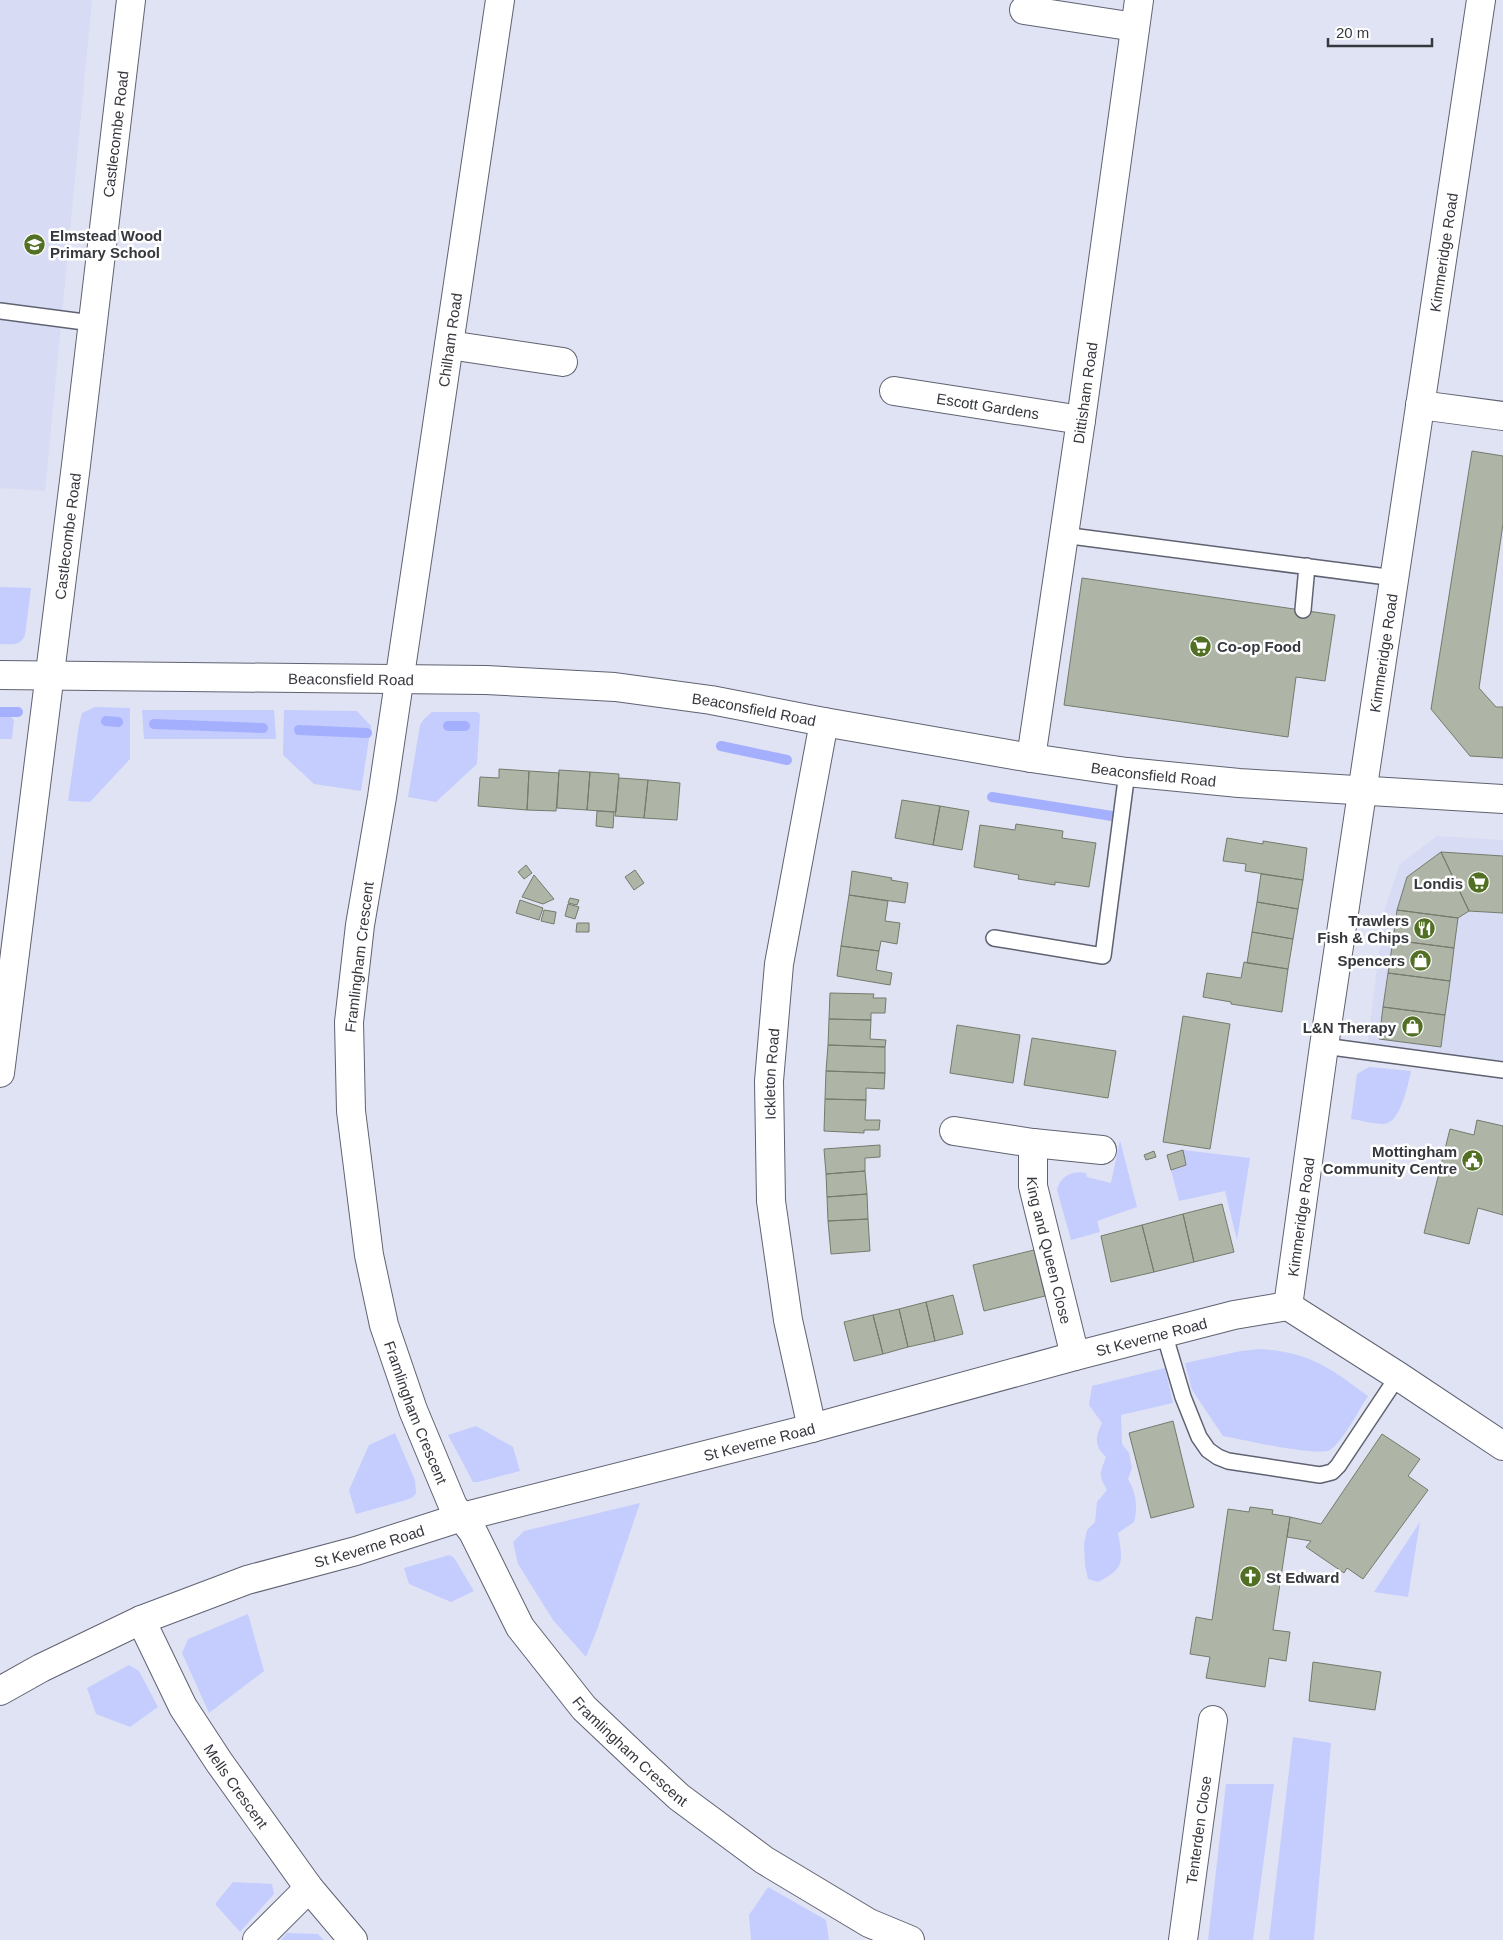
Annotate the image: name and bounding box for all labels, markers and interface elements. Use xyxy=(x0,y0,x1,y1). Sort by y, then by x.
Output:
scale bar xyxy=(1328,15,1432,47)
text: 20 m xyxy=(1336,24,1369,41)
street label: Castlecombe Road xyxy=(99,70,131,198)
street label: Kimmeridge Road xyxy=(1426,192,1460,313)
place label: Elmstead Wood Primary School xyxy=(50,227,162,261)
school or university icon: Elmstead Wood Primary School xyxy=(22,232,46,256)
street label: Chilham Road xyxy=(435,292,465,388)
street label: Dittisham Road xyxy=(1069,341,1100,445)
street label: Escott Gardens xyxy=(935,389,1040,422)
street label: Castlecombe Road xyxy=(51,472,83,601)
street label: Kimmeridge Road xyxy=(1366,592,1400,714)
supermarket icon: Co-op Food xyxy=(1189,634,1213,658)
place label: Co-op Food xyxy=(1217,638,1301,655)
street label: Beaconsfield Road xyxy=(288,669,414,688)
street label: Beaconsfield Road xyxy=(691,689,818,729)
street label: Beaconsfield Road xyxy=(1090,758,1217,789)
supermarket icon: Londis xyxy=(1467,871,1491,895)
place label: Londis xyxy=(1414,875,1463,892)
street label: Framlingham Crescent xyxy=(341,880,377,1033)
place label: Trawlers Fish & Chips xyxy=(1317,912,1409,946)
restaurant icon: Trawlers Fish & Chips xyxy=(1413,917,1437,941)
shop icon: Spencers xyxy=(1409,948,1433,972)
place label: Spencers xyxy=(1337,952,1405,969)
shop icon: L&N Therapy xyxy=(1400,1015,1424,1039)
place label: L&N Therapy xyxy=(1303,1019,1397,1036)
street label: Ickleton Road xyxy=(760,1027,782,1120)
place label: Mottingham Community Centre xyxy=(1323,1143,1457,1177)
public building icon: Mottingham Community Centre xyxy=(1461,1148,1485,1172)
street label: Kimmeridge Road xyxy=(1284,1156,1317,1278)
street label: King and Queen Close xyxy=(1025,1176,1075,1325)
street label: St Keverne Road xyxy=(1094,1314,1209,1359)
street label: Framlingham Crescent xyxy=(382,1339,452,1487)
street label: St Keverne Road xyxy=(702,1419,817,1464)
street label: St Keverne Road xyxy=(312,1521,426,1570)
church icon: St Edward xyxy=(1238,1565,1262,1589)
place label: St Edward xyxy=(1266,1569,1339,1586)
street label: Framlingham Crescent xyxy=(569,1693,692,1810)
street label: Mells Crescent xyxy=(201,1741,272,1832)
street label: Tenterden Close xyxy=(1182,1775,1214,1885)

